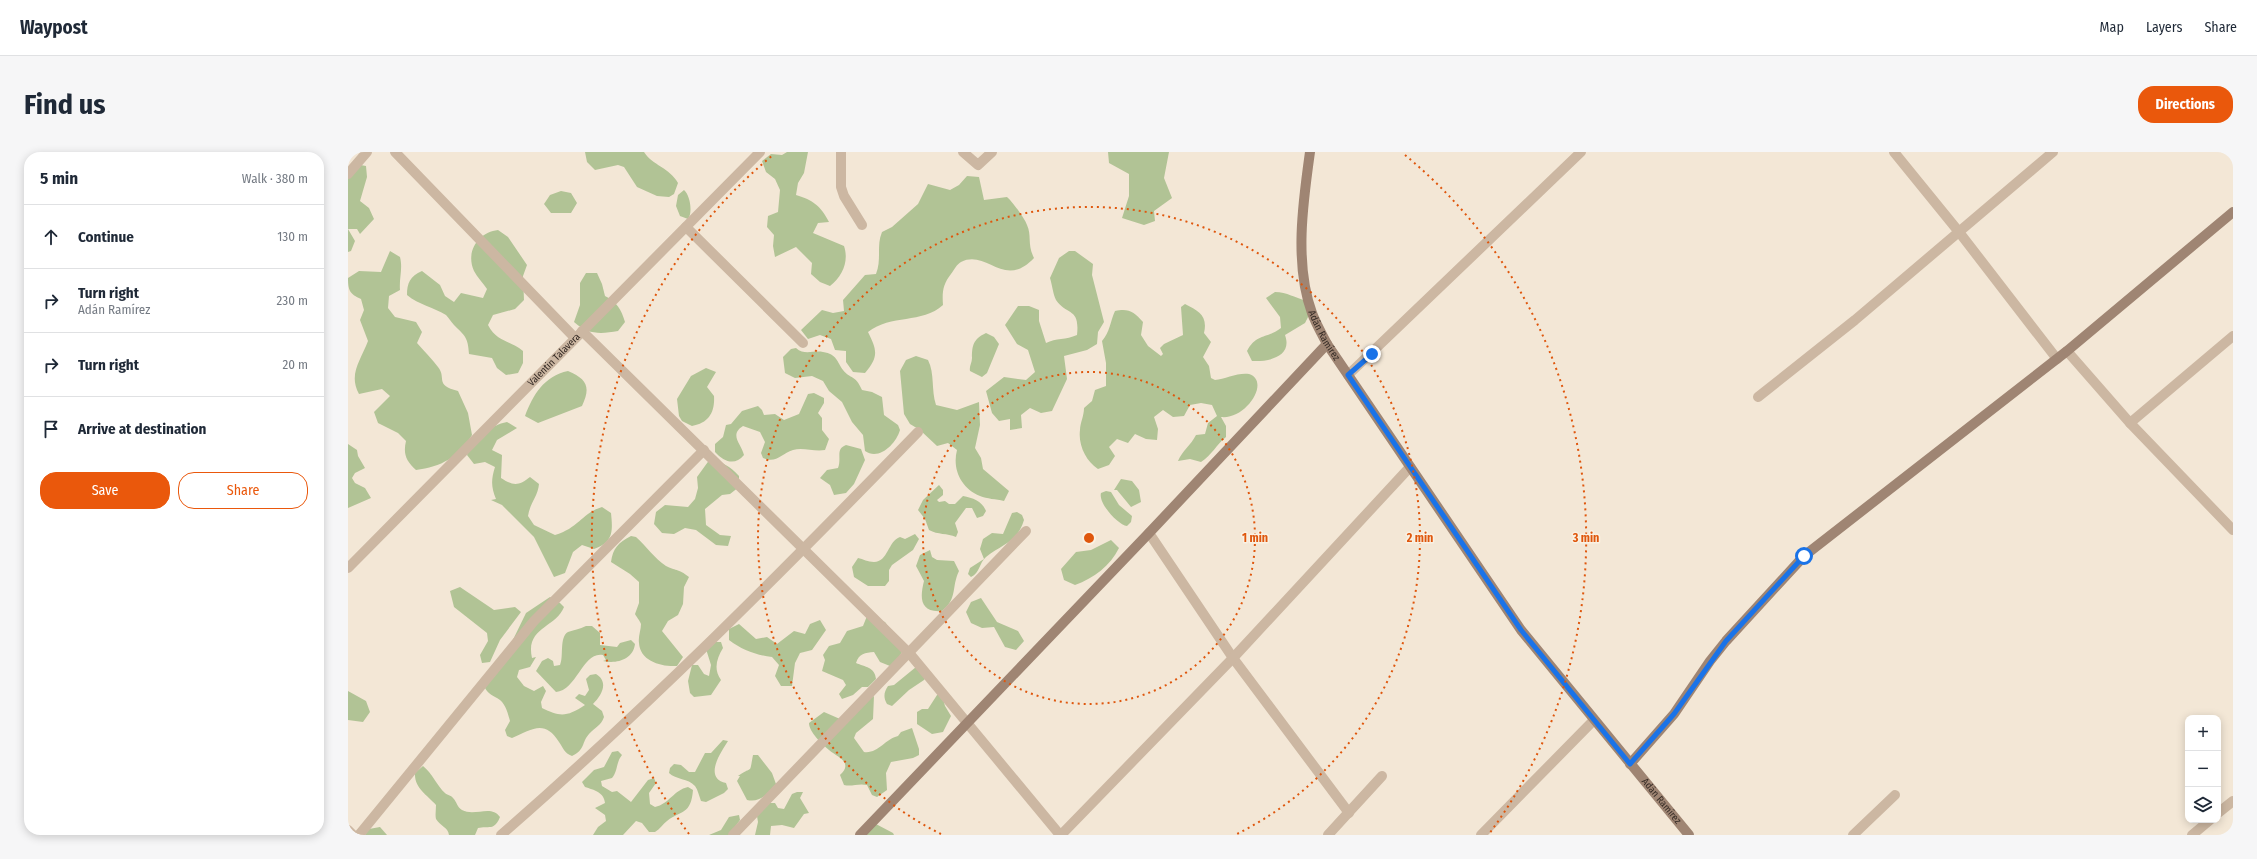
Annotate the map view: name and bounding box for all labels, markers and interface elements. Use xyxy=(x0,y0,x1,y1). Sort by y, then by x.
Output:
text: Waypost xyxy=(20,16,88,39)
text: Map xyxy=(2100,19,2124,36)
text: Layers xyxy=(2146,19,2182,36)
text: Share xyxy=(2204,19,2237,36)
button: Directions xyxy=(2138,86,2233,123)
text: Find us xyxy=(24,88,106,121)
text: 5 min xyxy=(40,168,78,189)
text: Walk · 380 m xyxy=(242,171,308,186)
icon: ahead xyxy=(40,226,62,248)
text: Continue xyxy=(78,228,134,246)
text: 130 m xyxy=(277,229,308,244)
text: Turn right xyxy=(78,284,139,302)
icon: right xyxy=(40,290,62,312)
text: 230 m xyxy=(277,293,308,308)
text: Adán Ramírez xyxy=(78,302,150,317)
street label: Adán Ramírez xyxy=(1306,309,1343,363)
street label: Valentin Talavera xyxy=(525,331,583,389)
route end xyxy=(1363,345,1381,363)
icon: right xyxy=(40,354,62,376)
text: Turn right xyxy=(78,356,139,374)
text: 20 m xyxy=(282,357,308,372)
icon: arrive xyxy=(40,418,62,440)
text: Arrive at destination xyxy=(78,420,206,438)
button: Save xyxy=(40,472,170,509)
button: Share xyxy=(178,472,308,509)
centre of rings xyxy=(1082,531,1096,545)
text: 1 min xyxy=(1242,531,1268,545)
text: 2 min xyxy=(1406,531,1433,545)
text: 3 min xyxy=(1572,531,1599,545)
route start xyxy=(1795,547,1813,565)
map controls xyxy=(2185,715,2221,823)
button: + xyxy=(2185,715,2221,751)
button: − xyxy=(2185,751,2221,787)
street label: Adán Ramírez xyxy=(1639,776,1684,827)
button: layers xyxy=(2185,787,2221,823)

